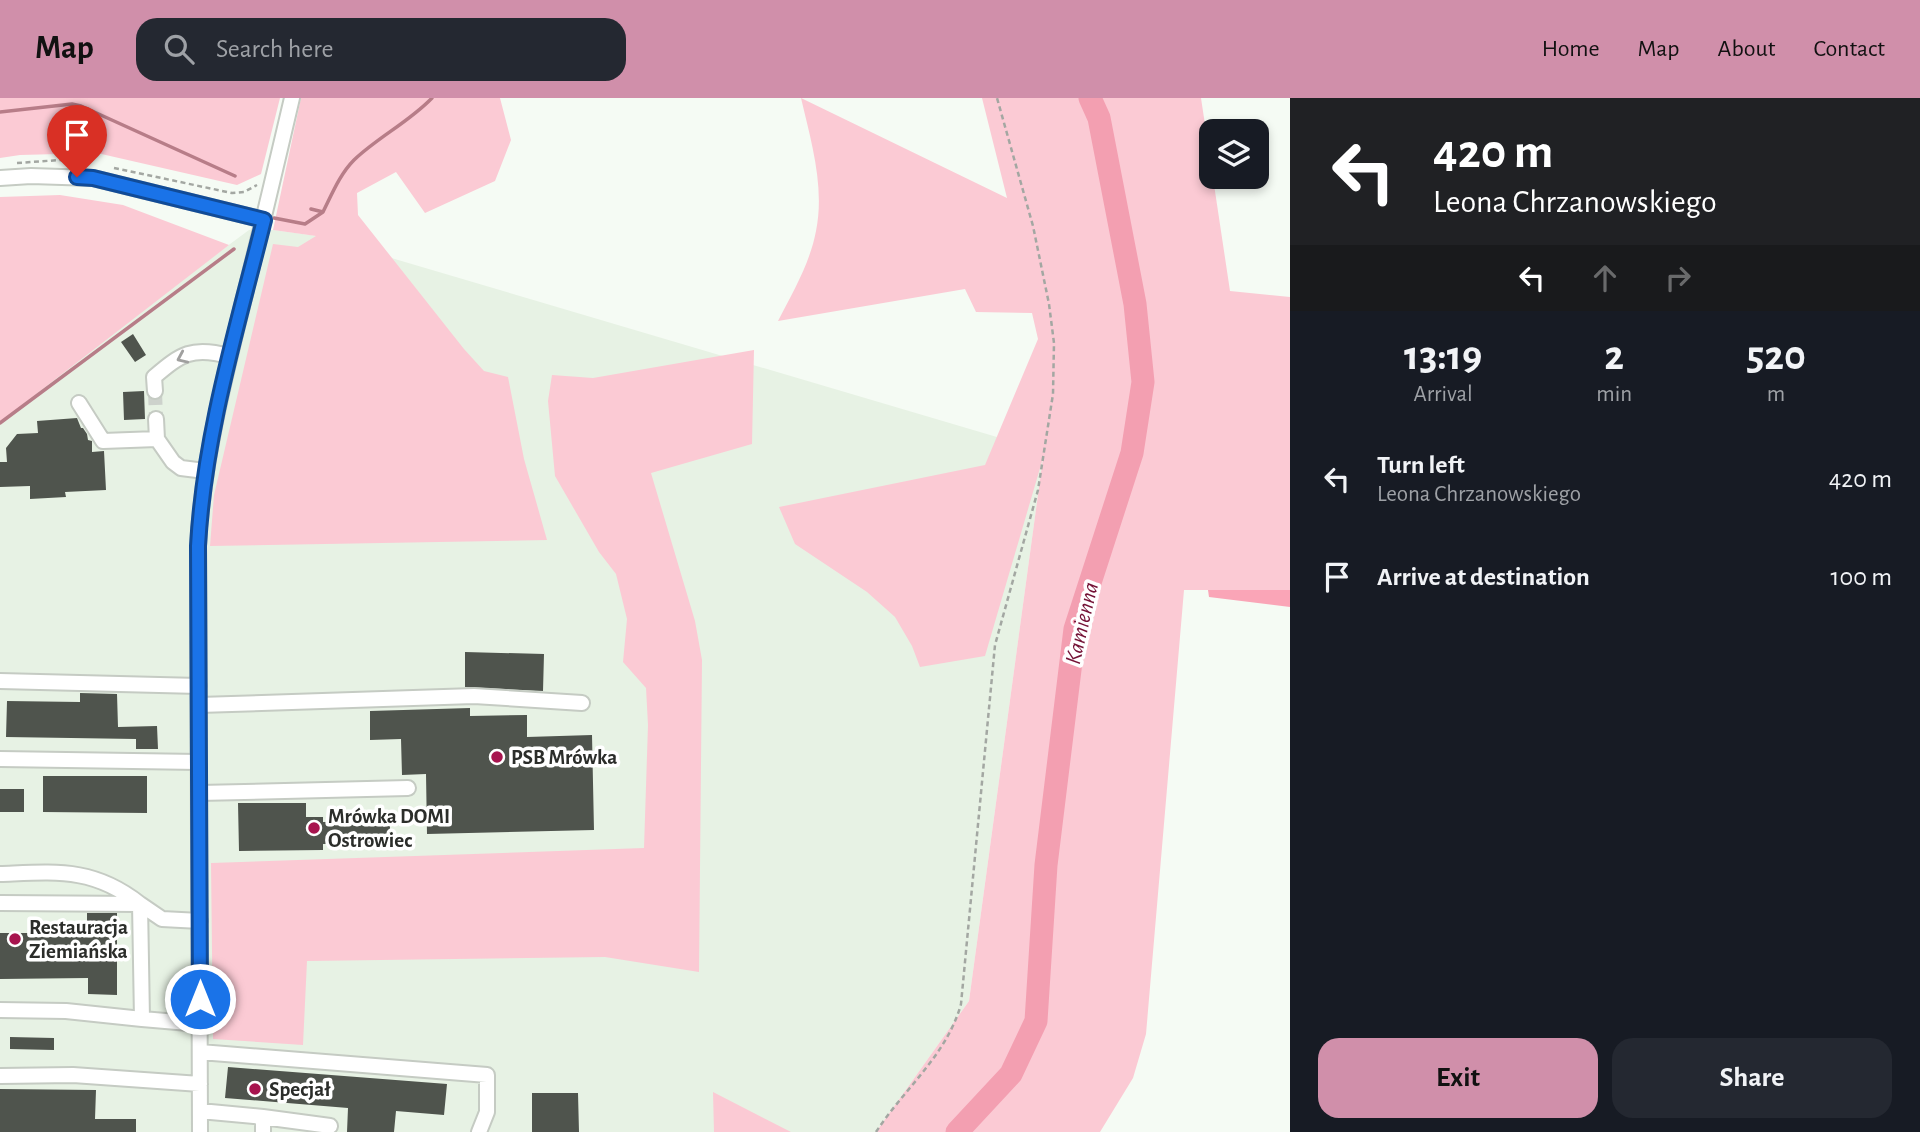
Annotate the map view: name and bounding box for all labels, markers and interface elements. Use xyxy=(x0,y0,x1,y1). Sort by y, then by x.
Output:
search box xyxy=(136,18,626,81)
icon: search xyxy=(160,30,198,68)
text: Map xyxy=(35,32,94,65)
text: Search here xyxy=(216,36,334,62)
text: Home xyxy=(1542,37,1600,61)
text: Map xyxy=(1638,37,1680,61)
text: About xyxy=(1718,37,1775,61)
text: Contact xyxy=(1813,37,1885,61)
pin xyxy=(47,105,107,177)
icon: arrive xyxy=(58,116,96,154)
map controls xyxy=(1199,119,1269,189)
button: layers xyxy=(1199,119,1269,189)
icon: left xyxy=(1318,126,1409,217)
text: 420 m xyxy=(1433,128,1553,177)
text: Leona Chrzanowskiego xyxy=(1433,186,1717,218)
icon: left xyxy=(1513,259,1551,297)
icon: ahead xyxy=(1586,259,1624,297)
icon: right xyxy=(1659,259,1697,297)
text: 13:19 xyxy=(1404,335,1482,377)
text: 2 xyxy=(1604,335,1624,377)
text: 520 xyxy=(1746,335,1806,377)
one-way arrow xyxy=(177,350,189,364)
text: Arrival xyxy=(1414,383,1473,406)
text: min xyxy=(1596,383,1632,406)
text: m xyxy=(1767,383,1785,406)
text: Turn left xyxy=(1377,452,1465,478)
icon: left xyxy=(1318,460,1356,498)
text: 420 m xyxy=(1829,466,1892,492)
text: Leona Chrzanowskiego xyxy=(1377,483,1581,506)
icon: arrive xyxy=(1318,558,1356,596)
text: Arrive at destination xyxy=(1377,564,1590,590)
text: 100 m xyxy=(1831,564,1892,590)
water label: Kamienna xyxy=(1062,580,1103,667)
place label: PSB Mrówka xyxy=(511,747,617,768)
marker: PSB Mrówka xyxy=(489,749,505,765)
place label: Mrówka DOMI Ostrowiec xyxy=(328,806,450,851)
marker: Mrówka DOMI Ostrowiec xyxy=(306,820,322,836)
place label: Restauracja Ziemiańska xyxy=(29,917,128,962)
marker: Restauracja Ziemiańska xyxy=(7,931,23,947)
position arrow xyxy=(163,962,237,1036)
button: Exit xyxy=(1318,1038,1598,1118)
button: Share xyxy=(1612,1038,1892,1118)
place label: Specjał xyxy=(269,1079,331,1100)
marker: Specjał xyxy=(247,1081,263,1097)

